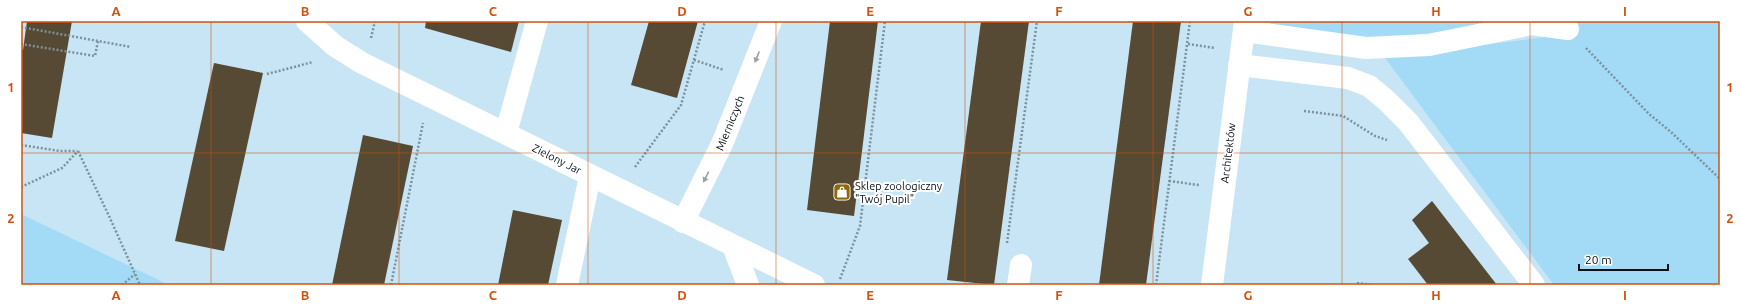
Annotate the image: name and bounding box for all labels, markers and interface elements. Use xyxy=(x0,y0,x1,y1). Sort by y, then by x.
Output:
text: A xyxy=(111,4,121,18)
text: B xyxy=(301,4,310,18)
text: C xyxy=(489,4,498,18)
text: D xyxy=(677,4,687,18)
text: E xyxy=(866,4,874,18)
text: F xyxy=(1055,4,1063,18)
text: G xyxy=(1244,4,1253,18)
text: H xyxy=(1431,4,1441,18)
text: I xyxy=(1623,4,1627,18)
one-way arrow xyxy=(753,52,759,64)
text: 1 xyxy=(7,80,15,94)
text: 1 xyxy=(1726,80,1734,94)
street label: Mierniczych xyxy=(714,94,746,152)
street label: Architektów xyxy=(1218,122,1238,184)
street label: Zielony Jar xyxy=(530,141,584,177)
one-way arrow xyxy=(703,171,709,183)
place label: Sklep zoologiczny "Twój Pupil" xyxy=(855,180,943,205)
shop icon: Sklep zoologiczny "Twój Pupil" xyxy=(832,182,852,202)
text: 2 xyxy=(7,211,15,225)
text: 2 xyxy=(1726,211,1734,225)
scale bar xyxy=(1579,246,1668,272)
text: 20 m xyxy=(1585,253,1612,266)
text: A xyxy=(111,288,121,302)
text: B xyxy=(301,288,310,302)
text: C xyxy=(489,288,498,302)
text: D xyxy=(677,288,687,302)
text: E xyxy=(866,288,874,302)
text: F xyxy=(1055,288,1063,302)
text: G xyxy=(1244,288,1253,302)
text: H xyxy=(1431,288,1441,302)
text: I xyxy=(1623,288,1627,302)

